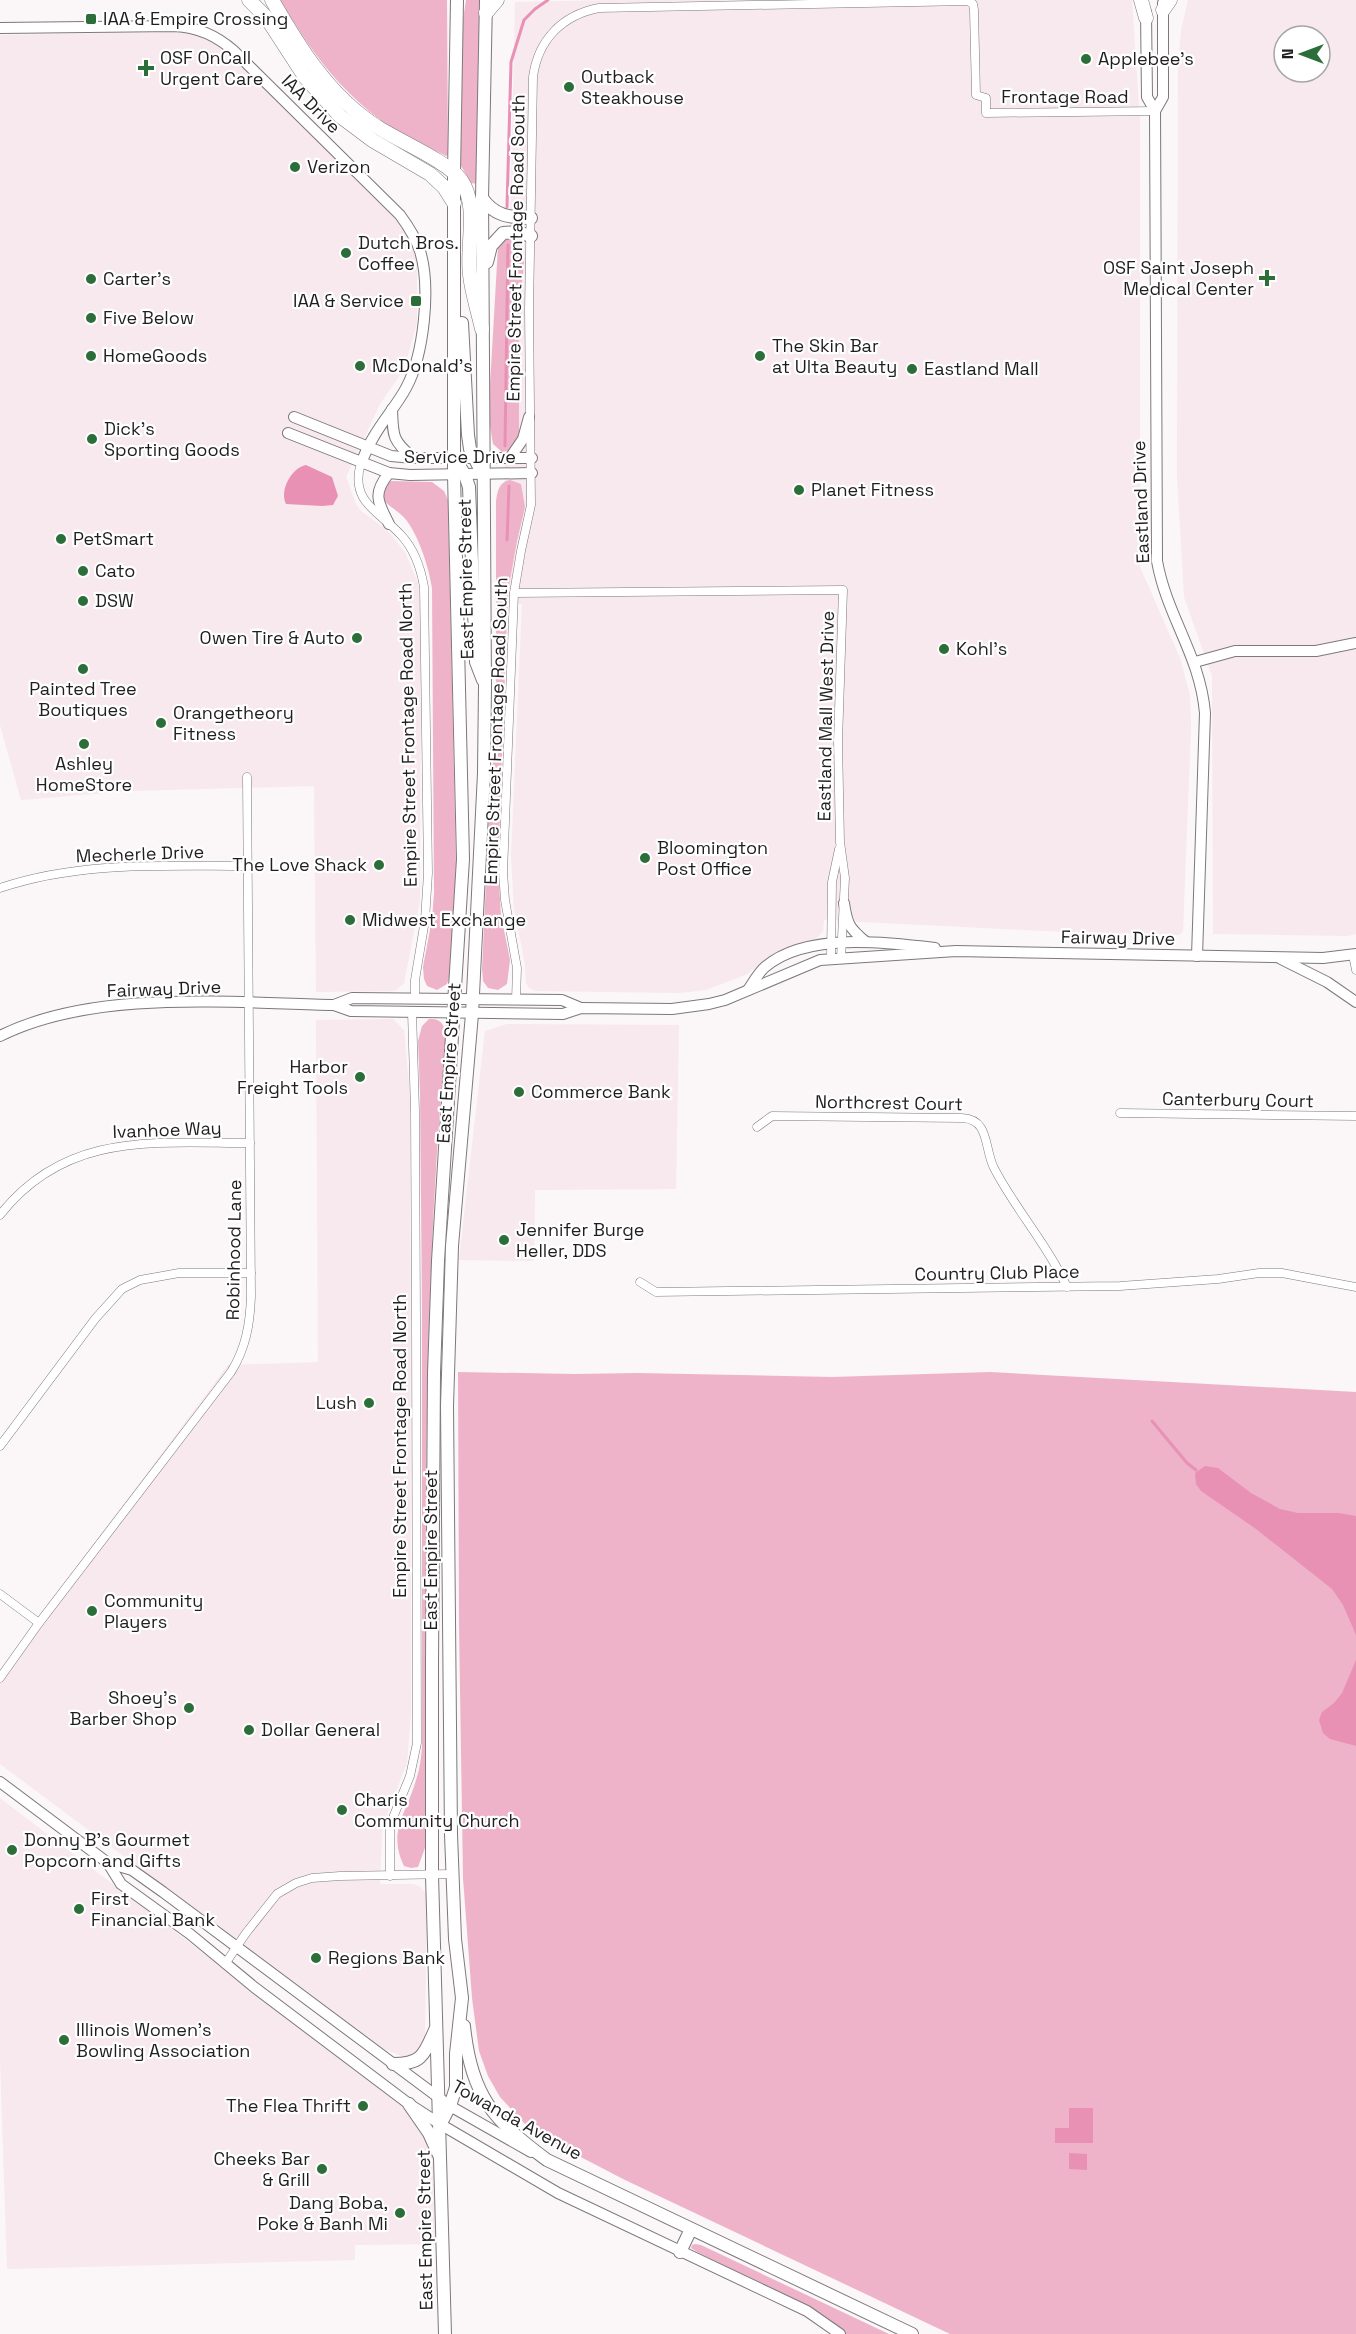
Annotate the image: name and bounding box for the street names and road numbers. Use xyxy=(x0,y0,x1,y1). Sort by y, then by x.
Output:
street label: IAA Drive xyxy=(277,69,346,138)
street label: Frontage Road xyxy=(1001,85,1129,108)
street label: Empire Street Frontage Road South xyxy=(501,94,530,402)
street label: Eastland Drive xyxy=(1127,440,1154,564)
street label: Service Drive xyxy=(404,445,516,468)
street label: East Empire Street xyxy=(453,498,478,660)
street label: Empire Street Frontage Road South xyxy=(479,577,512,885)
street label: Empire Street Frontage Road North xyxy=(393,583,422,887)
street label: Eastland Mall West Drive xyxy=(812,610,839,822)
street label: Mecherle Drive xyxy=(75,840,204,867)
street label: Fairway Drive xyxy=(1061,925,1175,950)
street label: Fairway Drive xyxy=(106,975,221,1002)
street label: East Empire Street xyxy=(431,982,466,1144)
street label: Canterbury Court xyxy=(1162,1087,1314,1112)
street label: Northcrest Court xyxy=(815,1090,963,1115)
street label: Ivanhoe Way xyxy=(112,1116,222,1143)
street label: Robinhood Lane xyxy=(221,1179,246,1321)
street label: Country Club Place xyxy=(914,1260,1080,1285)
street label: Empire Street Frontage Road North xyxy=(388,1294,411,1598)
street label: East Empire Street xyxy=(419,1470,442,1630)
street label: Towanda Avenue xyxy=(448,2074,586,2165)
street label: East Empire Street xyxy=(412,2149,437,2311)

